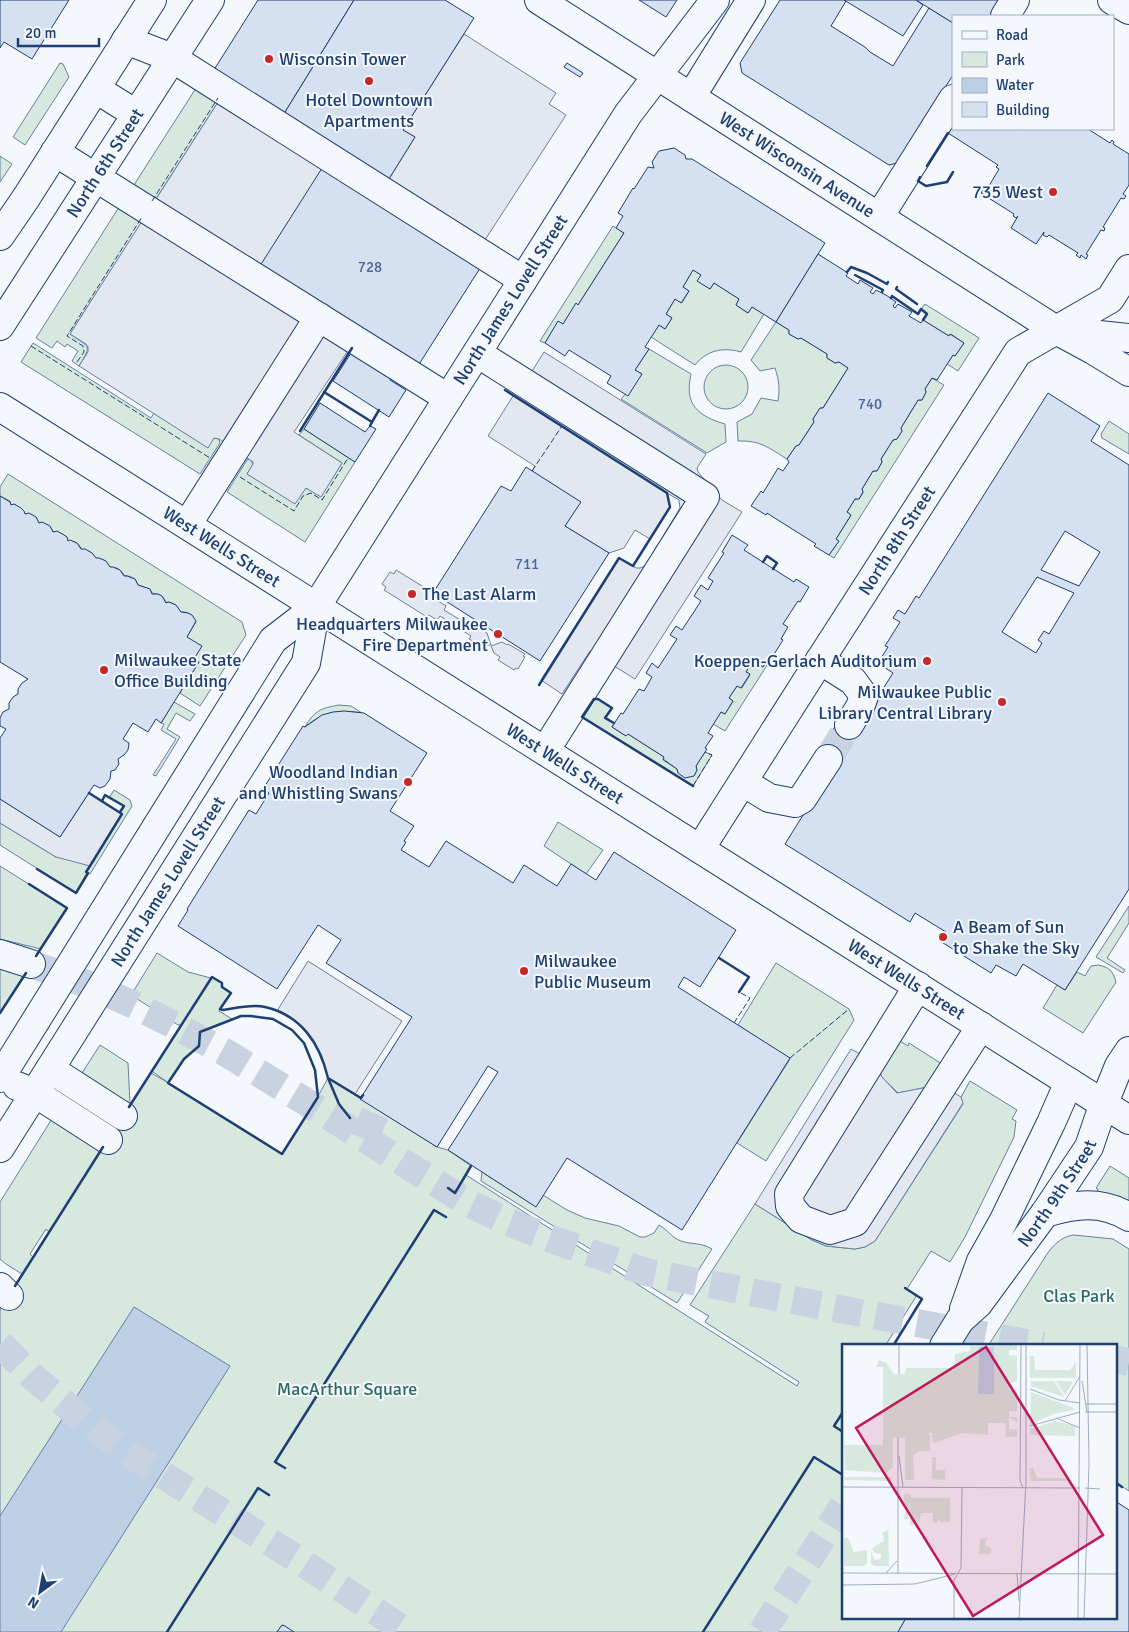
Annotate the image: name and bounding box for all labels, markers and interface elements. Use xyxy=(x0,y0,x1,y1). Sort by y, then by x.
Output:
scale bar xyxy=(18,15,99,47)
legend xyxy=(952,15,1114,130)
text: 20 m xyxy=(25,24,56,42)
text: Road xyxy=(996,26,1028,44)
place label: Wisconsin Tower xyxy=(279,48,406,70)
text: Park xyxy=(996,51,1025,69)
marker: Wisconsin Tower xyxy=(263,53,275,65)
marker: Hotel Downtown Apartments xyxy=(363,75,375,87)
text: Water xyxy=(996,76,1034,94)
place label: Hotel Downtown Apartments xyxy=(305,89,433,132)
text: Building xyxy=(996,101,1050,119)
street label: North 6th Street xyxy=(62,104,148,222)
street label: West Wisconsin Avenue xyxy=(715,107,879,222)
place label: 735 West xyxy=(972,181,1043,203)
marker: 735 West xyxy=(1047,186,1059,198)
street label: North James Lovell Street xyxy=(448,211,572,389)
house number: 728 xyxy=(358,258,382,276)
house number: 740 xyxy=(858,395,882,413)
street label: North 8th Street xyxy=(854,482,940,599)
street label: West Wells Street xyxy=(159,502,284,592)
house number: 711 xyxy=(515,555,539,573)
place label: The Last Alarm xyxy=(422,583,536,605)
marker: The Last Alarm xyxy=(406,588,418,600)
place label: Headquarters Milwaukee Fire Department xyxy=(296,613,488,656)
marker: Headquarters Milwaukee Fire Department xyxy=(492,628,504,640)
place label: Milwaukee State Office Building xyxy=(114,649,241,692)
place label: Koeppen-Gerlach Auditorium xyxy=(694,650,917,672)
marker: Koeppen-Gerlach Auditorium xyxy=(921,655,933,667)
marker: Milwaukee State Office Building xyxy=(98,664,110,676)
place label: Milwaukee Public Library Central Library xyxy=(818,681,993,724)
marker: Milwaukee Public Library Central Library xyxy=(996,696,1008,708)
street label: West Wells Street xyxy=(502,718,628,809)
place label: Woodland Indian and Whistling Swans xyxy=(239,761,398,804)
marker: Woodland Indian and Whistling Swans xyxy=(402,776,414,788)
street label: North James Lovell Street xyxy=(106,792,230,971)
place label: A Beam of Sun to Shake the Sky xyxy=(953,916,1080,959)
marker: A Beam of Sun to Shake the Sky xyxy=(937,931,949,943)
street label: West Wells Street xyxy=(844,934,969,1025)
place label: Milwaukee Public Museum xyxy=(534,950,651,993)
marker: Milwaukee Public Museum xyxy=(518,965,530,977)
street label: North 9th Street xyxy=(1013,1137,1102,1251)
park label: Clas Park xyxy=(1043,1285,1115,1307)
inset map xyxy=(842,1344,1116,1620)
park label: MacArthur Square xyxy=(277,1378,417,1400)
north arrow xyxy=(15,1567,65,1617)
text: N xyxy=(25,1593,42,1612)

